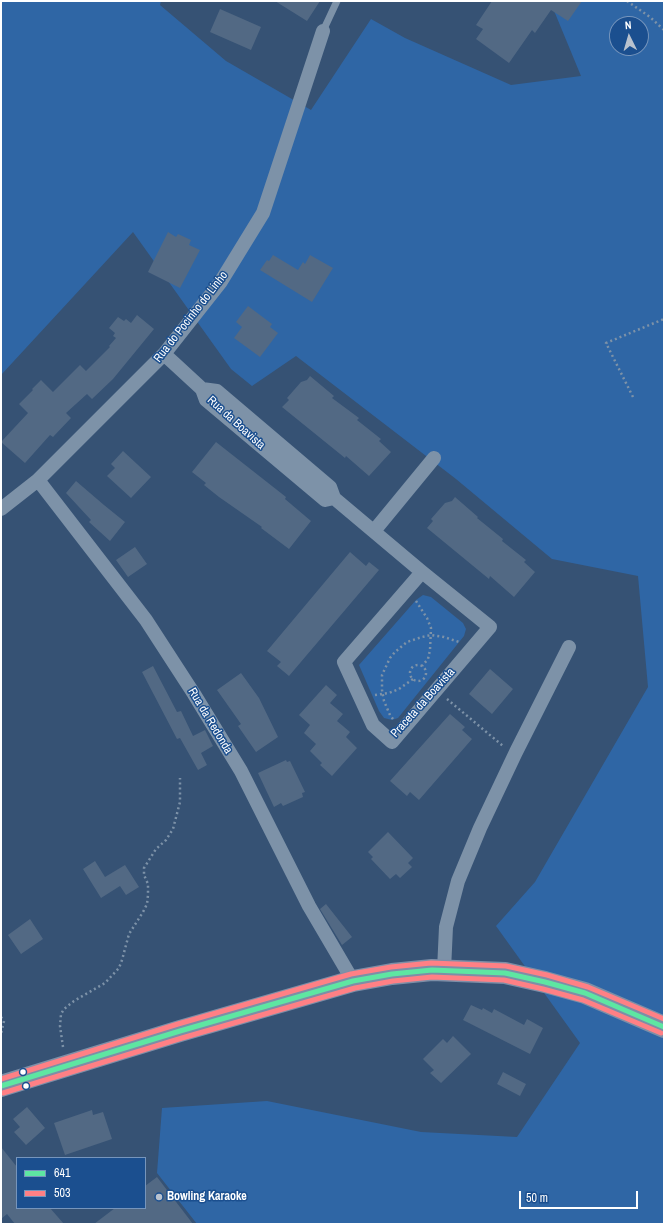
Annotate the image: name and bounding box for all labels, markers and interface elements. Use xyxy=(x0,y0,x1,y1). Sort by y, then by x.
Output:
north arrow xyxy=(609,16,649,56)
text: N xyxy=(624,18,632,32)
street label: Rua do Pocinho do Linho xyxy=(151,269,231,365)
street label: Rua da Boavista xyxy=(204,393,268,453)
street label: Praceta da Boavista xyxy=(388,665,458,741)
street label: Rua da Redonda xyxy=(185,685,235,757)
unlabelled marker xyxy=(18,1067,28,1077)
unlabelled marker xyxy=(21,1081,31,1091)
legend xyxy=(16,1157,146,1209)
text: 641 xyxy=(54,1165,70,1181)
scale bar xyxy=(521,1183,640,1209)
text: 503 xyxy=(54,1185,70,1201)
place label: Bowling Karaoke xyxy=(167,1190,247,1204)
text: 50 m xyxy=(526,1190,548,1206)
marker: Bowling Karaoke xyxy=(154,1192,164,1202)

